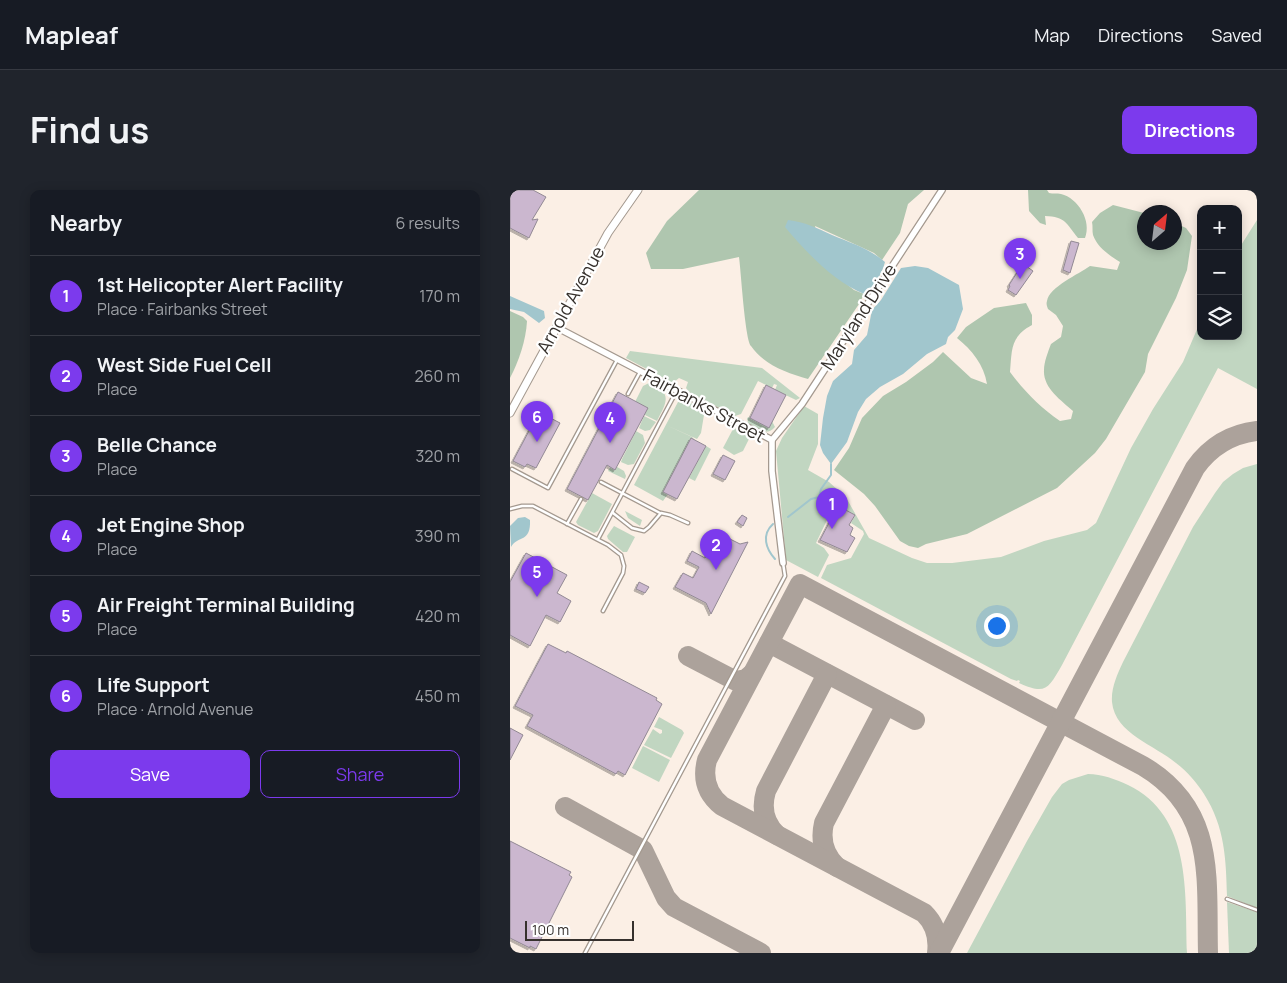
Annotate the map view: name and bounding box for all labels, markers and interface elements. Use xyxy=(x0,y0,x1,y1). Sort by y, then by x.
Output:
text: Mapleaf xyxy=(25,18,118,51)
text: Map xyxy=(1034,23,1070,47)
text: Directions xyxy=(1098,23,1183,47)
text: Saved xyxy=(1211,23,1262,47)
text: Find us xyxy=(30,106,149,154)
button: Directions xyxy=(1122,106,1257,154)
north arrow xyxy=(1137,205,1182,250)
map controls xyxy=(1197,205,1242,340)
button: + xyxy=(1197,205,1242,250)
text: Nearby xyxy=(50,209,122,237)
text: 6 results xyxy=(395,212,460,234)
pin: 3 xyxy=(1004,238,1036,279)
street label: Arnold Avenue xyxy=(531,242,610,357)
button: − xyxy=(1197,250,1242,295)
street label: Maryland Drive xyxy=(815,259,901,374)
text: 1st Helicopter Alert Facility xyxy=(97,272,343,298)
text: 1 xyxy=(62,285,70,307)
text: 170 m xyxy=(419,285,460,307)
button: layers xyxy=(1197,295,1242,340)
text: Place · Fairbanks Street xyxy=(97,298,268,320)
text: West Side Fuel Cell xyxy=(97,352,271,378)
street label: Fairbanks Street xyxy=(639,363,770,447)
text: 2 xyxy=(61,365,71,387)
text: 260 m xyxy=(414,365,460,387)
text: Place xyxy=(97,378,137,400)
pin: 6 xyxy=(521,401,553,442)
pin: 4 xyxy=(594,402,626,443)
text: Belle Chance xyxy=(97,432,217,458)
text: 3 xyxy=(61,445,71,467)
text: 320 m xyxy=(416,445,460,467)
text: Place xyxy=(97,458,137,480)
pin: 1 xyxy=(816,488,848,529)
text: Jet Engine Shop xyxy=(97,512,245,538)
text: 4 xyxy=(61,525,71,547)
text: 390 m xyxy=(415,525,460,547)
pin: 2 xyxy=(700,529,732,570)
text: Place xyxy=(97,538,137,560)
pin: 5 xyxy=(521,556,553,597)
text: Air Freight Terminal Building xyxy=(97,592,355,618)
text: 5 xyxy=(61,605,71,627)
text: 420 m xyxy=(415,605,460,627)
your location xyxy=(984,613,1010,639)
text: Place xyxy=(97,618,137,640)
text: Life Support xyxy=(97,672,210,698)
text: 6 xyxy=(61,685,71,707)
text: 450 m xyxy=(415,685,460,707)
text: Place · Arnold Avenue xyxy=(97,698,253,720)
button: Save xyxy=(50,750,250,798)
button: Share xyxy=(260,750,460,798)
scale bar xyxy=(525,918,634,941)
text: 100 m xyxy=(532,920,569,939)

